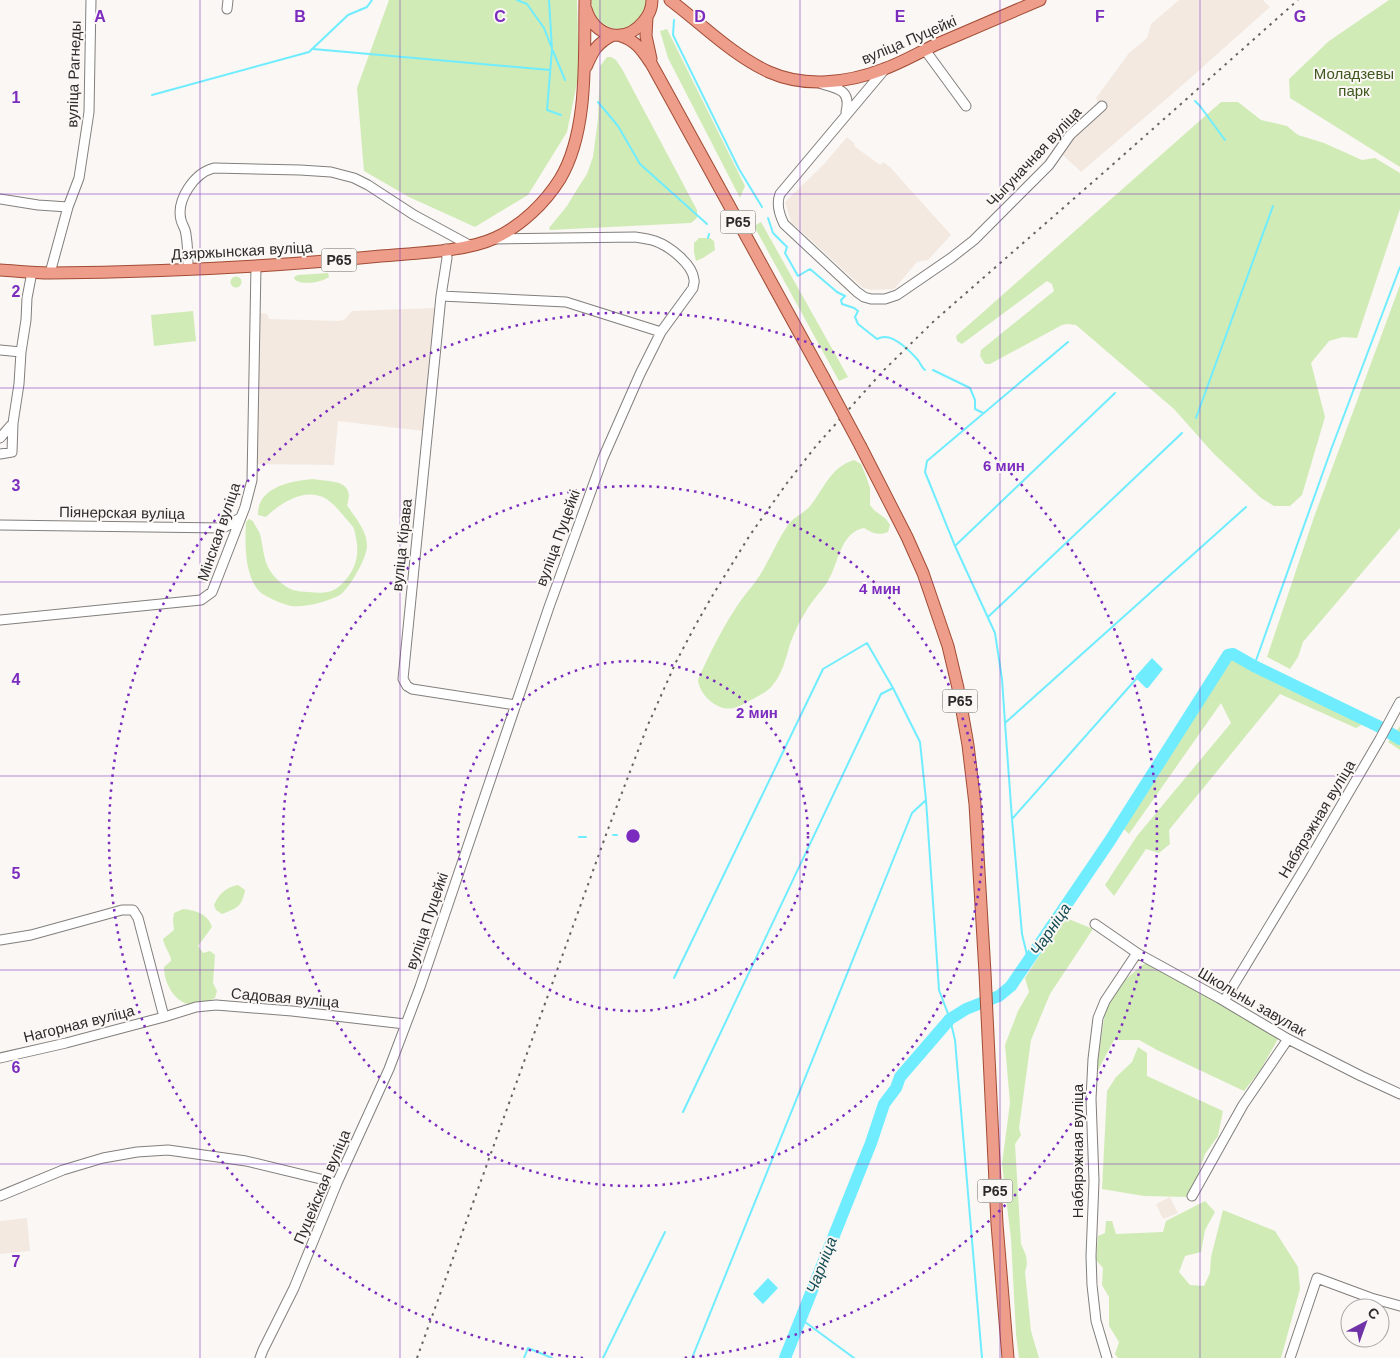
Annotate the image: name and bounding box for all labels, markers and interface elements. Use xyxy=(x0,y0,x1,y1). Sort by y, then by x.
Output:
text: A xyxy=(94,8,106,25)
text: B xyxy=(294,8,306,25)
text: C xyxy=(494,8,506,25)
text: D xyxy=(694,8,706,25)
text: E xyxy=(895,8,906,25)
text: F xyxy=(1095,8,1105,25)
text: G xyxy=(1294,8,1306,25)
street label: вуліца Пуцейкі xyxy=(859,12,959,67)
street label: вуліца Рагнеды xyxy=(63,20,84,128)
park label: Моладзевы парк xyxy=(1314,65,1394,99)
text: 1 xyxy=(12,89,21,106)
street label: Чыгуначная вуліца xyxy=(983,103,1085,210)
road number: Р65 xyxy=(720,210,756,233)
street label: Дзяржынская вуліца xyxy=(171,238,314,263)
road number: Р65 xyxy=(322,248,356,272)
text: 2 xyxy=(12,283,21,300)
text: 6 мин xyxy=(983,457,1025,474)
text: 3 xyxy=(12,477,21,494)
street label: Мінская вуліца xyxy=(194,480,244,583)
street label: вуліца Пуцейкі xyxy=(532,487,583,588)
street label: вуліца Кірава xyxy=(388,497,415,592)
street label: Піянерская вуліца xyxy=(59,503,186,522)
text: 4 мин xyxy=(859,580,901,597)
text: 4 xyxy=(12,671,21,688)
road number: Р65 xyxy=(942,689,978,712)
text: 2 мин xyxy=(736,704,778,721)
street label: Набярэжная вуліца xyxy=(1275,756,1359,881)
centre of rings xyxy=(624,827,642,845)
text: 5 xyxy=(12,865,21,882)
street label: вуліца Пуцейкі xyxy=(402,870,451,972)
water label: Чарніца xyxy=(1027,900,1074,959)
street label: Школьны завулак xyxy=(1195,964,1310,1040)
street label: Садовая вуліца xyxy=(230,984,341,1011)
street label: Нагорная вуліца xyxy=(22,1001,137,1046)
text: 6 xyxy=(12,1059,21,1076)
street label: Набярэжная вуліца xyxy=(1069,1083,1086,1218)
street label: Пуцейская вуліца xyxy=(290,1127,354,1246)
road number: Р65 xyxy=(978,1180,1012,1202)
water label: Чарніца xyxy=(803,1234,840,1296)
text: 7 xyxy=(12,1253,21,1270)
north arrow xyxy=(1340,1298,1390,1348)
text: С xyxy=(1364,1304,1383,1323)

